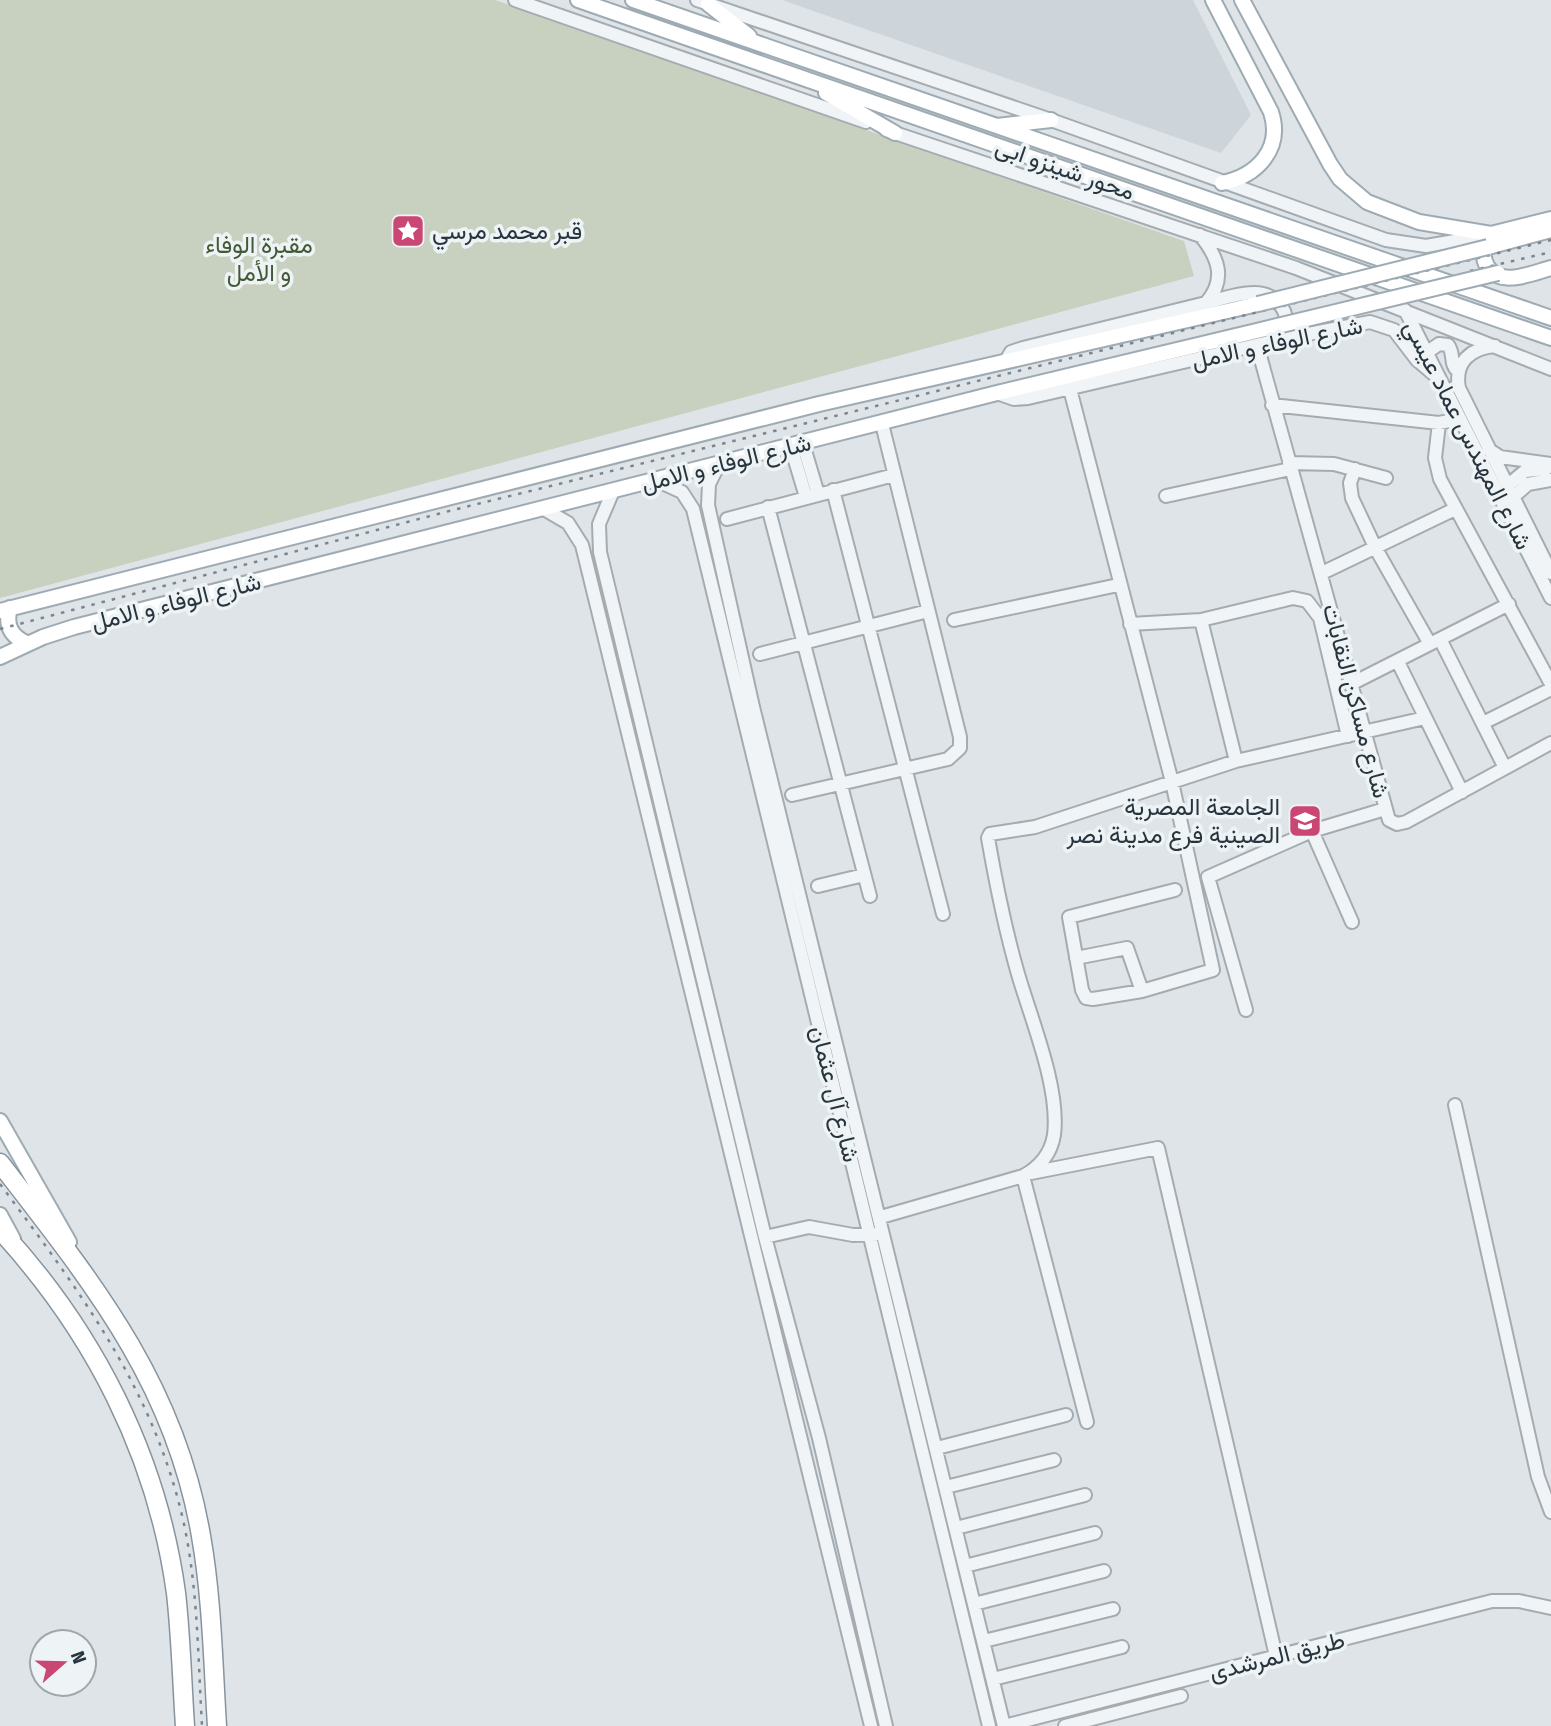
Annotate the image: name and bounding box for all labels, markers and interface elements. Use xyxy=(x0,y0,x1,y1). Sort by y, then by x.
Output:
street label: محور شينزو ابى xyxy=(992,132,1138,207)
place icon: قبر محمد مرسي xyxy=(389,212,427,250)
place label: قبر محمد مرسي xyxy=(432,217,582,250)
park label: مقبرة الوفاء و الأمل xyxy=(205,231,313,288)
street label: شارع الوفاء و الامل xyxy=(1189,311,1365,377)
street label: شارع المهندس عماد عيسي xyxy=(1393,316,1538,557)
street label: شارع الوفاء و الامل xyxy=(638,428,814,500)
street label: شارع الوفاء و الامل xyxy=(88,567,264,639)
street label: شارع مساكن النقابات xyxy=(1315,601,1395,802)
place label: الجامعة المصرية الصينية فرع مدينة نصر xyxy=(1066,793,1280,851)
school or university icon: الجامعة المصرية الصينية فرع مدينة نصر xyxy=(1286,802,1324,840)
street label: شارع آل عثمان xyxy=(803,1023,865,1166)
street label: طريق المرشدى xyxy=(1206,1626,1348,1687)
north arrow xyxy=(28,1628,98,1698)
text: N xyxy=(66,1648,91,1667)

